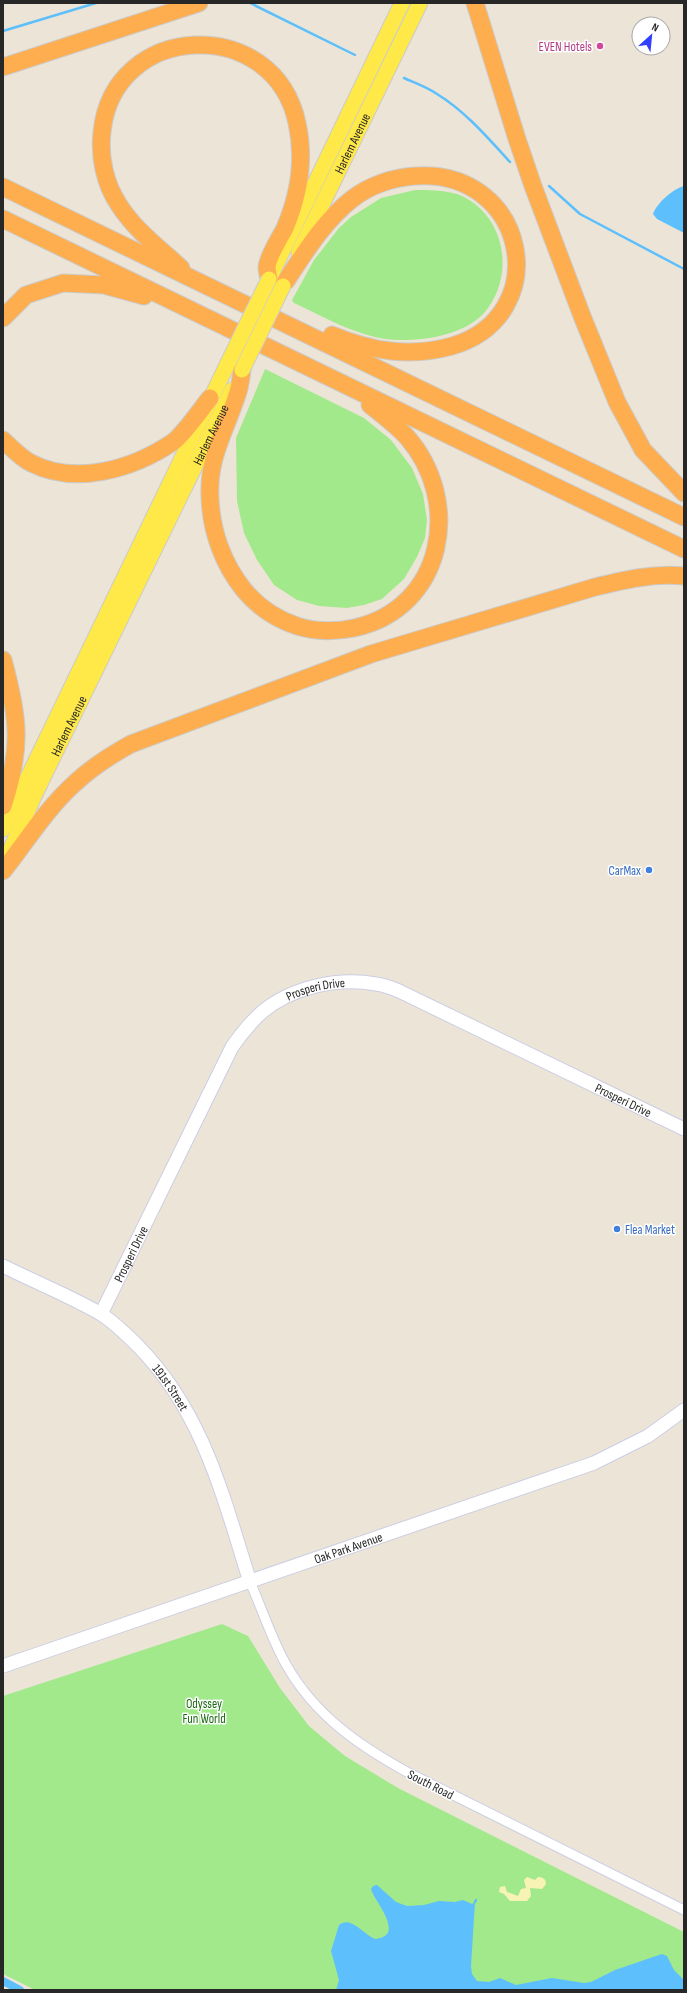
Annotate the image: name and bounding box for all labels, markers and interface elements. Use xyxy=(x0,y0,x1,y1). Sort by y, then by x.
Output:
north arrow xyxy=(631,16,671,56)
text: N xyxy=(650,20,661,35)
place label: EVEN Hotels xyxy=(539,39,592,55)
marker: EVEN Hotels xyxy=(595,41,605,51)
street label: Harlem Avenue xyxy=(331,111,374,176)
street label: Harlem Avenue xyxy=(190,402,233,468)
street label: Harlem Avenue xyxy=(48,693,91,759)
place label: CarMax xyxy=(609,863,641,879)
marker: CarMax xyxy=(644,865,654,875)
street label: Prosperi Drive xyxy=(284,975,346,1005)
street label: Prosperi Drive xyxy=(592,1080,654,1121)
place label: Flea Market xyxy=(625,1222,675,1238)
street label: Prosperi Drive xyxy=(111,1224,152,1285)
marker: Flea Market xyxy=(612,1224,622,1234)
street label: 191st Street xyxy=(149,1361,192,1414)
street label: Oak Park Avenue xyxy=(312,1529,385,1568)
park label: Odyssey Fun World xyxy=(182,1696,226,1727)
street label: South Road xyxy=(405,1766,456,1803)

